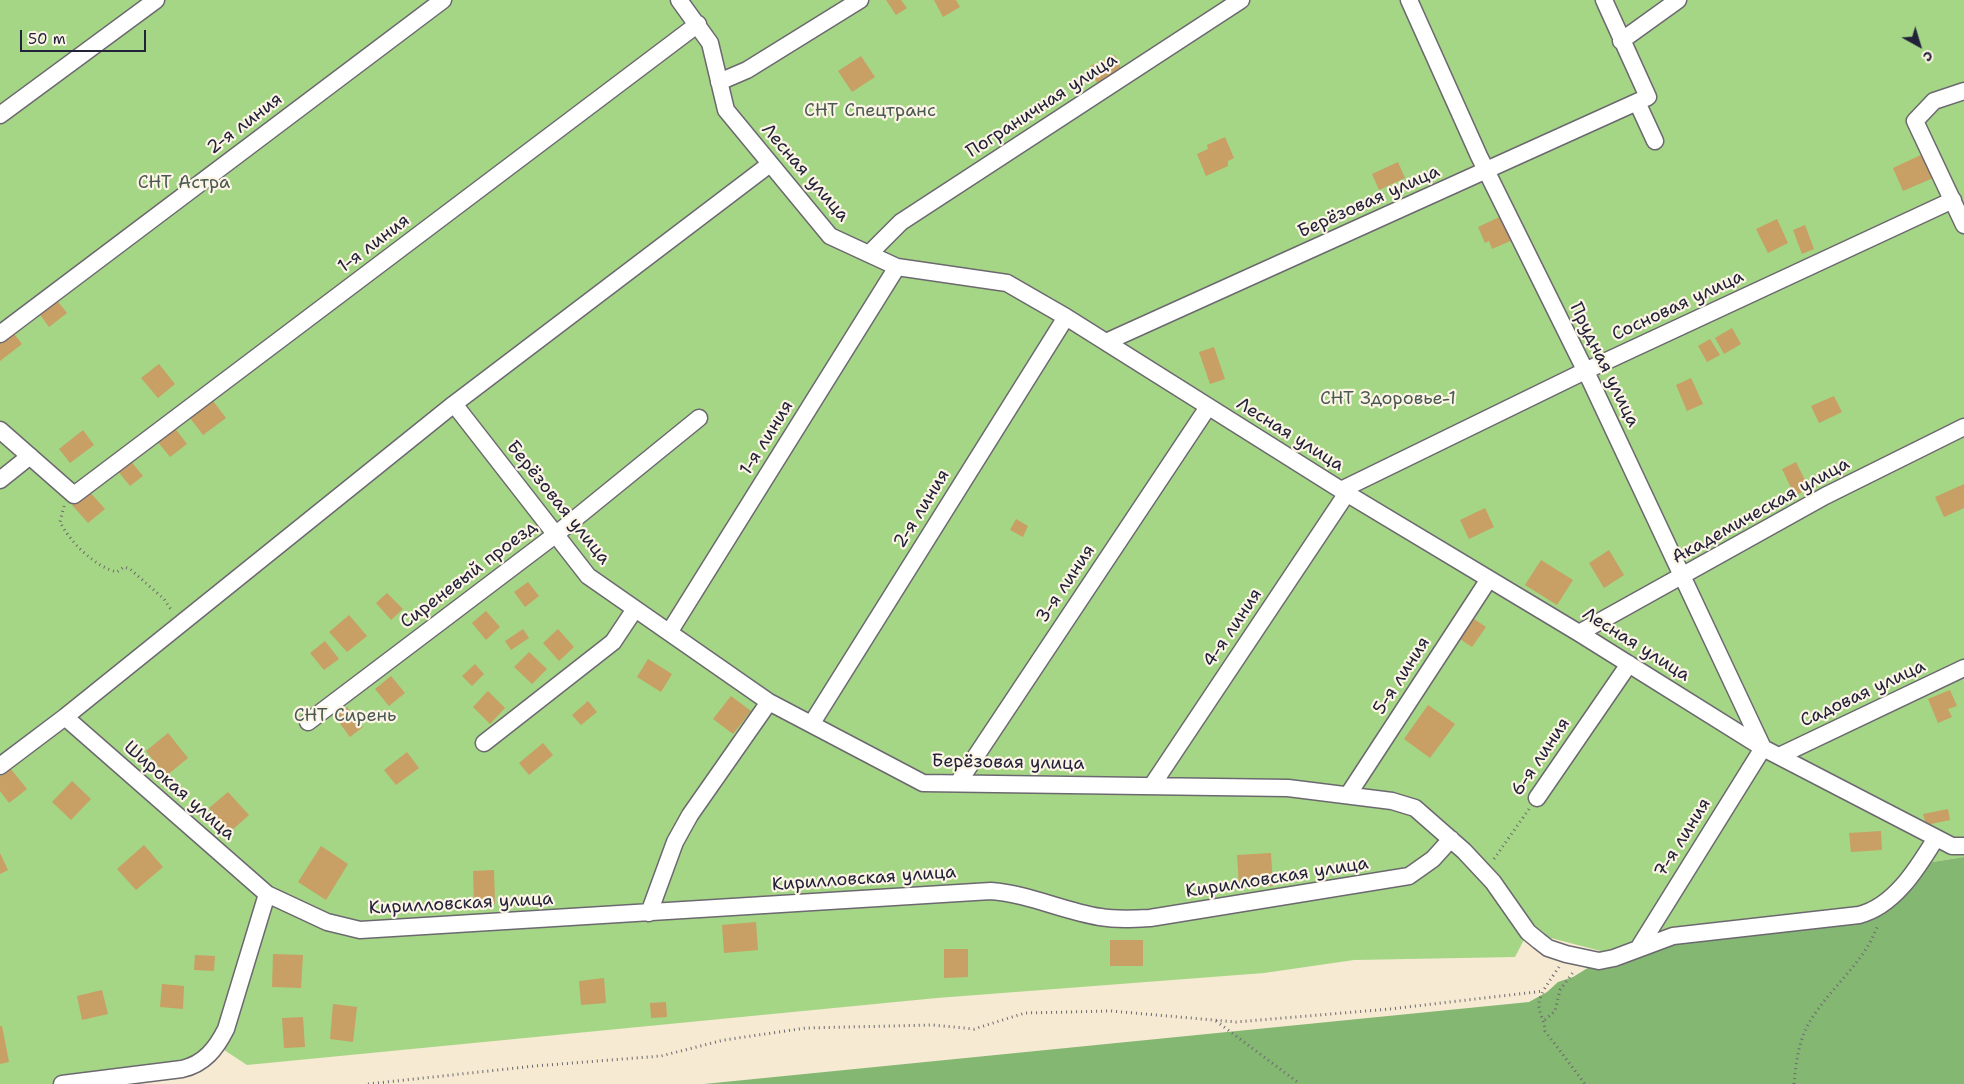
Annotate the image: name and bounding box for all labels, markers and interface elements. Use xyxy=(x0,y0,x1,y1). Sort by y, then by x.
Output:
scale bar xyxy=(22,20,149,52)
north arrow xyxy=(1894,20,1944,70)
text: 50 m xyxy=(28,29,66,49)
text: С xyxy=(1919,47,1937,66)
street label: Пограничная улица xyxy=(963,49,1121,163)
street label: 2-я линия xyxy=(203,89,287,159)
park label: СНТ Спецтранс xyxy=(804,100,936,122)
street label: Лесная улица xyxy=(757,120,853,226)
street label: Берёзовая улица xyxy=(1295,161,1443,243)
park label: СНТ Астра xyxy=(138,172,230,194)
street label: 1-я линия xyxy=(334,210,414,278)
street label: Сосновая улица xyxy=(1609,266,1747,346)
street label: Прудная улица xyxy=(1565,299,1643,431)
park label: СНТ Здоровье-1 xyxy=(1320,388,1456,410)
street label: Лесная улица xyxy=(1232,393,1348,477)
street label: 1-я линия xyxy=(736,397,798,479)
street label: Берёзовая улица xyxy=(502,437,614,569)
street label: Академическая улица xyxy=(1668,453,1854,569)
street label: 2-я линия xyxy=(889,466,955,552)
street label: Сиреневый проезд xyxy=(396,517,542,633)
street label: 3-я линия xyxy=(1032,541,1100,627)
street label: 4-я линия xyxy=(1199,585,1267,671)
street label: Лесная улица xyxy=(1578,603,1694,687)
street label: 5-я линия xyxy=(1369,633,1435,719)
street label: Садовая улица xyxy=(1797,656,1929,732)
park label: СНТ Сирень xyxy=(294,705,396,727)
street label: 6-я линия xyxy=(1507,714,1575,800)
street label: Широкая улица xyxy=(119,737,239,845)
street label: Берёзовая улица xyxy=(931,751,1085,775)
street label: 7-я линия xyxy=(1650,794,1716,882)
street label: Кирилловская улица xyxy=(1184,853,1370,903)
street label: Кирилловская улица xyxy=(771,862,957,896)
street label: Кирилловская улица xyxy=(368,888,554,920)

